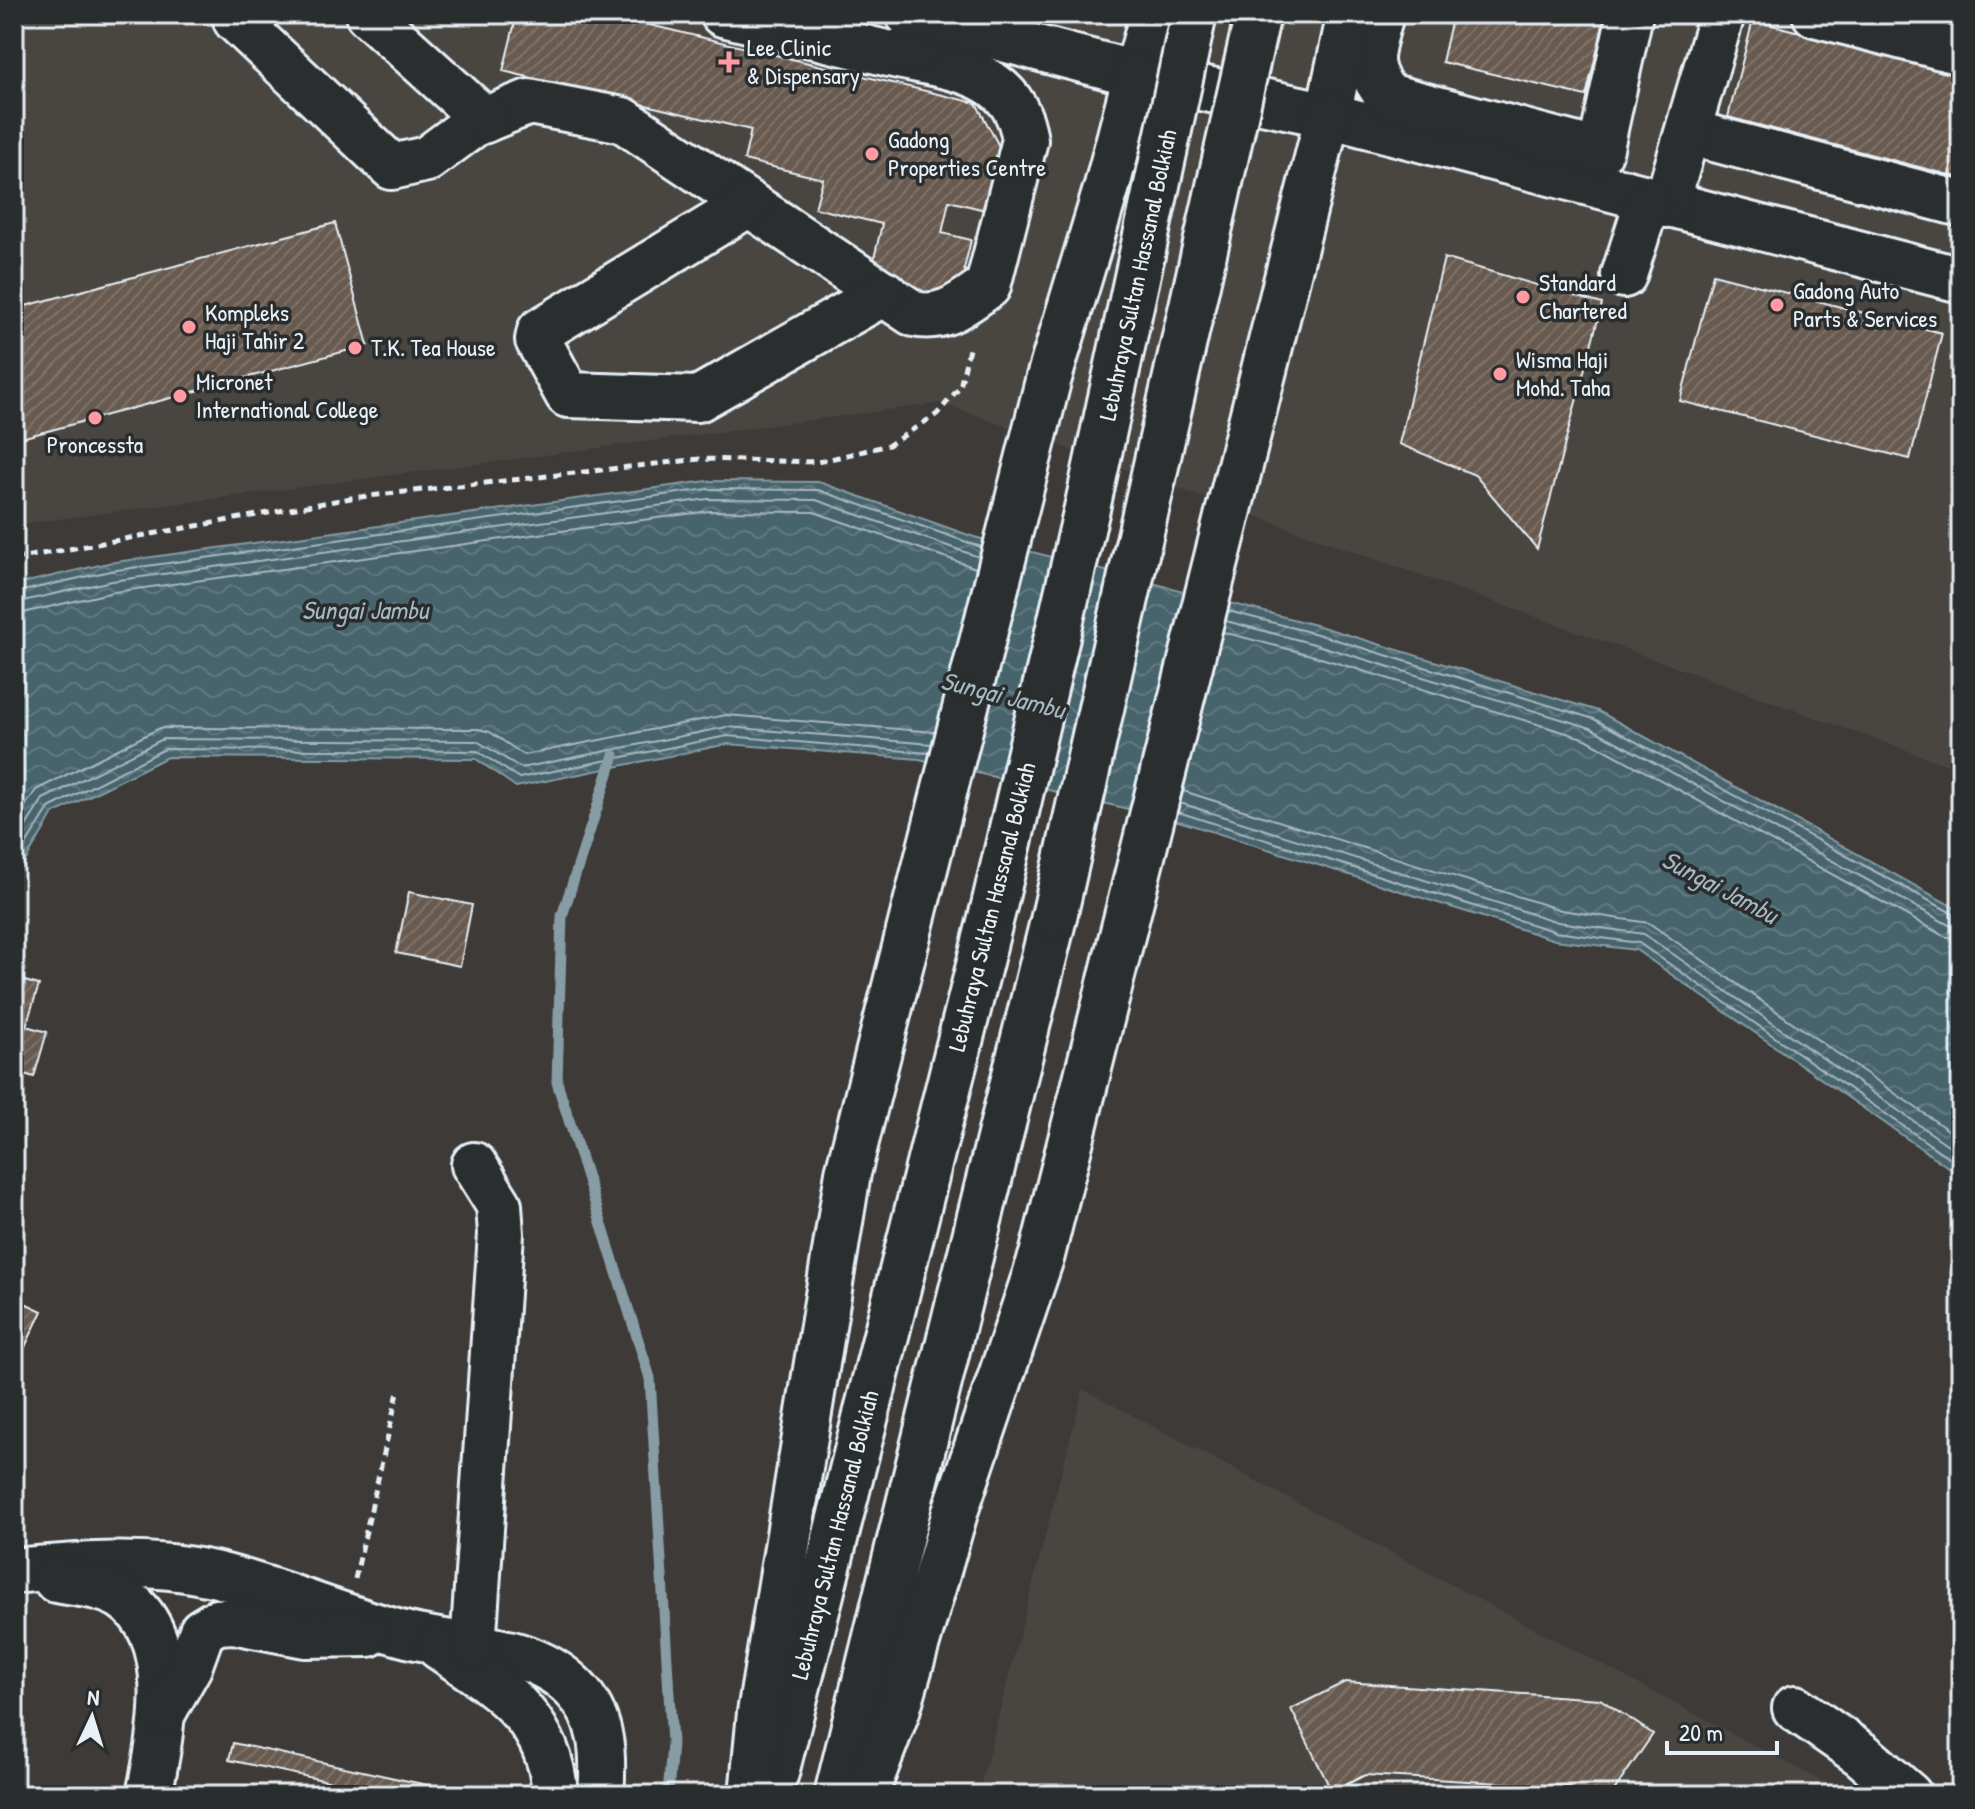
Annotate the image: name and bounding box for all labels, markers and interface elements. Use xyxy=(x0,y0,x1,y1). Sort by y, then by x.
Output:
place label: Lee Clinic & Dispensary xyxy=(747,31,860,91)
marker: Lee Clinic & Dispensary xyxy=(718,51,740,73)
place label: Gadong Properties Centre xyxy=(888,123,1047,183)
street label: Lebuhraya Sultan Hassanal Bolkiah xyxy=(1091,126,1183,423)
marker: Gadong Properties Centre xyxy=(863,145,881,163)
place label: Standard Chartered xyxy=(1539,266,1627,326)
place label: Gadong Auto Parts & Services xyxy=(1793,274,1937,334)
marker: Standard Chartered xyxy=(1514,288,1532,306)
place label: Kompleks Haji Tahir 2 xyxy=(205,296,304,356)
marker: Gadong Auto Parts & Services xyxy=(1768,296,1786,314)
marker: Kompleks Haji Tahir 2 xyxy=(180,318,198,336)
place label: T.K. Tea House xyxy=(371,331,496,363)
marker: T.K. Tea House xyxy=(346,339,364,357)
place label: Wisma Haji Mohd. Taha xyxy=(1516,343,1610,403)
place label: Micronet International College xyxy=(196,365,379,425)
marker: Wisma Haji Mohd. Taha xyxy=(1491,365,1509,383)
marker: Micronet International College xyxy=(171,387,189,405)
marker: Proncessta xyxy=(86,409,104,427)
place label: Proncessta xyxy=(47,428,143,460)
water label: Sungai Jambu xyxy=(302,592,431,628)
water label: Sungai Jambu xyxy=(937,662,1071,728)
street label: Lebuhraya Sultan Hassanal Bolkiah xyxy=(940,759,1042,1054)
water label: Sungai Jambu xyxy=(1656,841,1786,934)
street label: Lebuhraya Sultan Hassanal Bolkiah xyxy=(783,1387,885,1682)
north arrow xyxy=(52,1677,132,1757)
text: N xyxy=(87,1682,101,1712)
scale bar xyxy=(1667,1705,1777,1755)
text: 20 m xyxy=(1679,1716,1723,1748)

